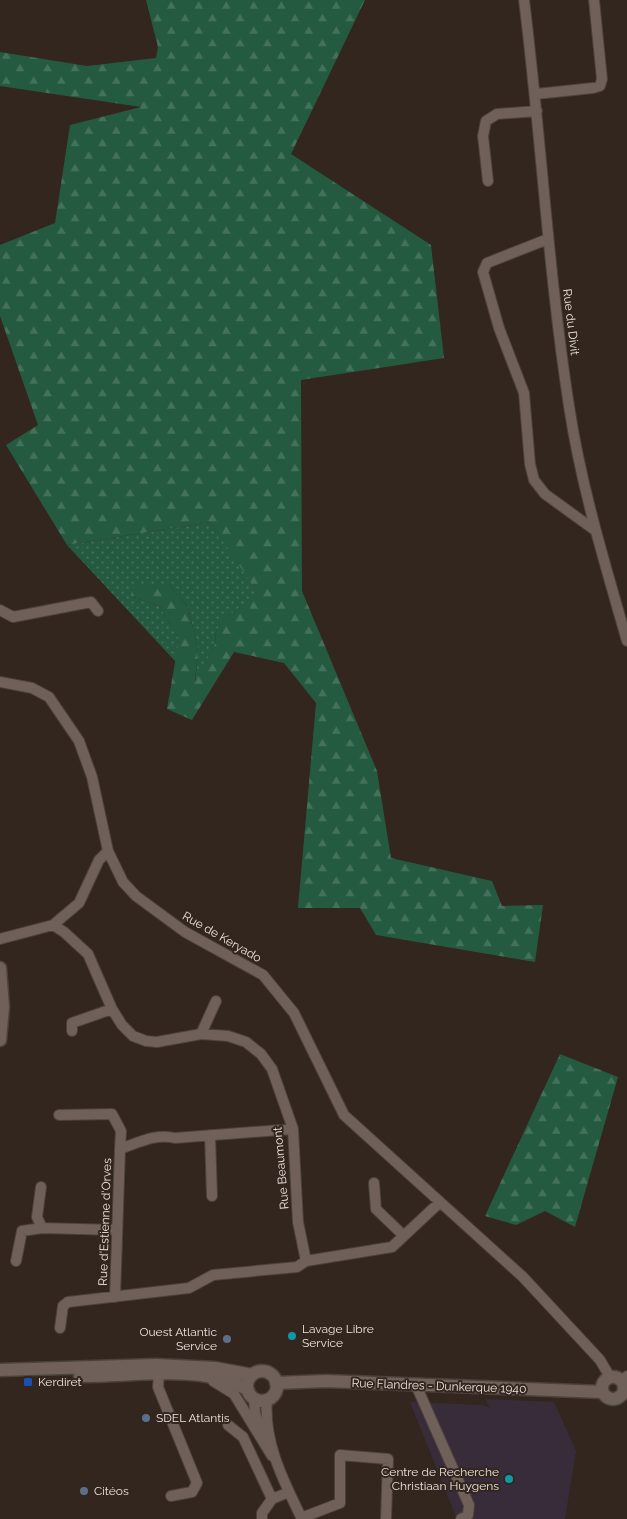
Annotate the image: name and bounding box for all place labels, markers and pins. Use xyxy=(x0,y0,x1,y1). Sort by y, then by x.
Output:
place label: Lavage Libre Service xyxy=(302,1322,374,1350)
place label: Ouest Atlantic Service xyxy=(139,1325,217,1353)
marker: Lavage Libre Service xyxy=(286,1330,298,1342)
marker: Ouest Atlantic Service xyxy=(221,1333,233,1345)
place label: Kerdiret xyxy=(38,1375,82,1389)
marker: Kerdiret xyxy=(22,1376,34,1388)
place label: SDEL Atlantis xyxy=(156,1411,230,1425)
marker: SDEL Atlantis xyxy=(140,1412,152,1424)
place label: Centre de Recherche Christiaan Huygens xyxy=(381,1465,499,1493)
marker: Centre de Recherche Christiaan Huygens xyxy=(503,1473,515,1485)
place label: Citéos xyxy=(94,1484,129,1498)
marker: Citéos xyxy=(78,1485,90,1497)

